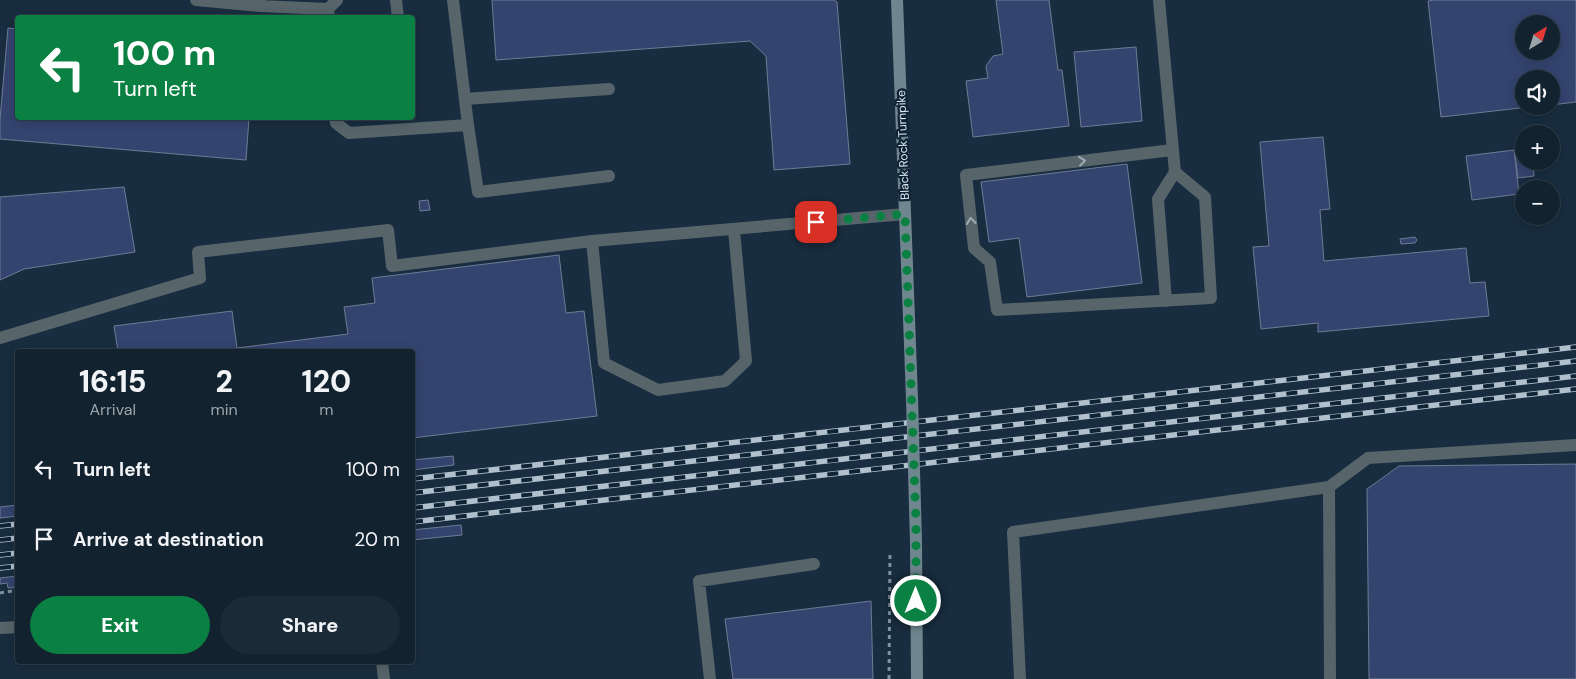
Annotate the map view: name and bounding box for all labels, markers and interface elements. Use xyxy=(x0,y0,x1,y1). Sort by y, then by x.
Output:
north arrow xyxy=(1515,15,1560,60)
map controls xyxy=(1515,15,1560,225)
text: 100 m xyxy=(113,30,216,76)
icon: left xyxy=(30,35,95,100)
button: sound xyxy=(1515,70,1560,115)
text: Turn left xyxy=(113,74,197,103)
street label: Black Rock Turnpike xyxy=(893,90,913,200)
button: + xyxy=(1515,125,1560,170)
one-way arrow xyxy=(1078,156,1086,167)
button: − xyxy=(1515,180,1560,225)
pin xyxy=(795,201,837,243)
icon: arrive xyxy=(802,208,830,236)
one-way arrow xyxy=(966,217,977,225)
text: 16:15 xyxy=(79,362,147,401)
text: 2 xyxy=(215,362,233,401)
text: 120 xyxy=(302,362,351,401)
text: Arrival xyxy=(89,399,136,420)
text: min xyxy=(210,399,238,420)
text: m xyxy=(319,399,333,420)
icon: left xyxy=(30,455,58,483)
text: Turn left xyxy=(73,457,151,482)
text: 100 m xyxy=(346,457,400,482)
icon: arrive xyxy=(30,525,58,553)
text: Arrive at destination xyxy=(73,527,264,552)
text: 20 m xyxy=(354,527,400,552)
position arrow xyxy=(889,574,941,626)
button: Exit xyxy=(30,596,210,654)
button: Share xyxy=(220,596,400,654)

